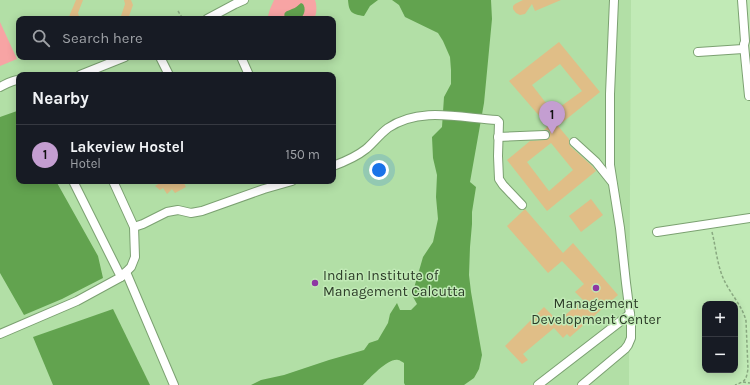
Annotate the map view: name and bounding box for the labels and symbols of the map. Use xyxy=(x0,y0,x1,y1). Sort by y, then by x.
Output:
pin: 1 xyxy=(539,101,565,134)
your location xyxy=(369,160,389,180)
place label: Indian Institute of Management Calcutta xyxy=(323,267,465,300)
marker: Indian Institute of Management Calcutta xyxy=(310,278,320,288)
marker: Management Development Center xyxy=(591,283,601,293)
place label: Management Development Center xyxy=(531,295,662,328)

